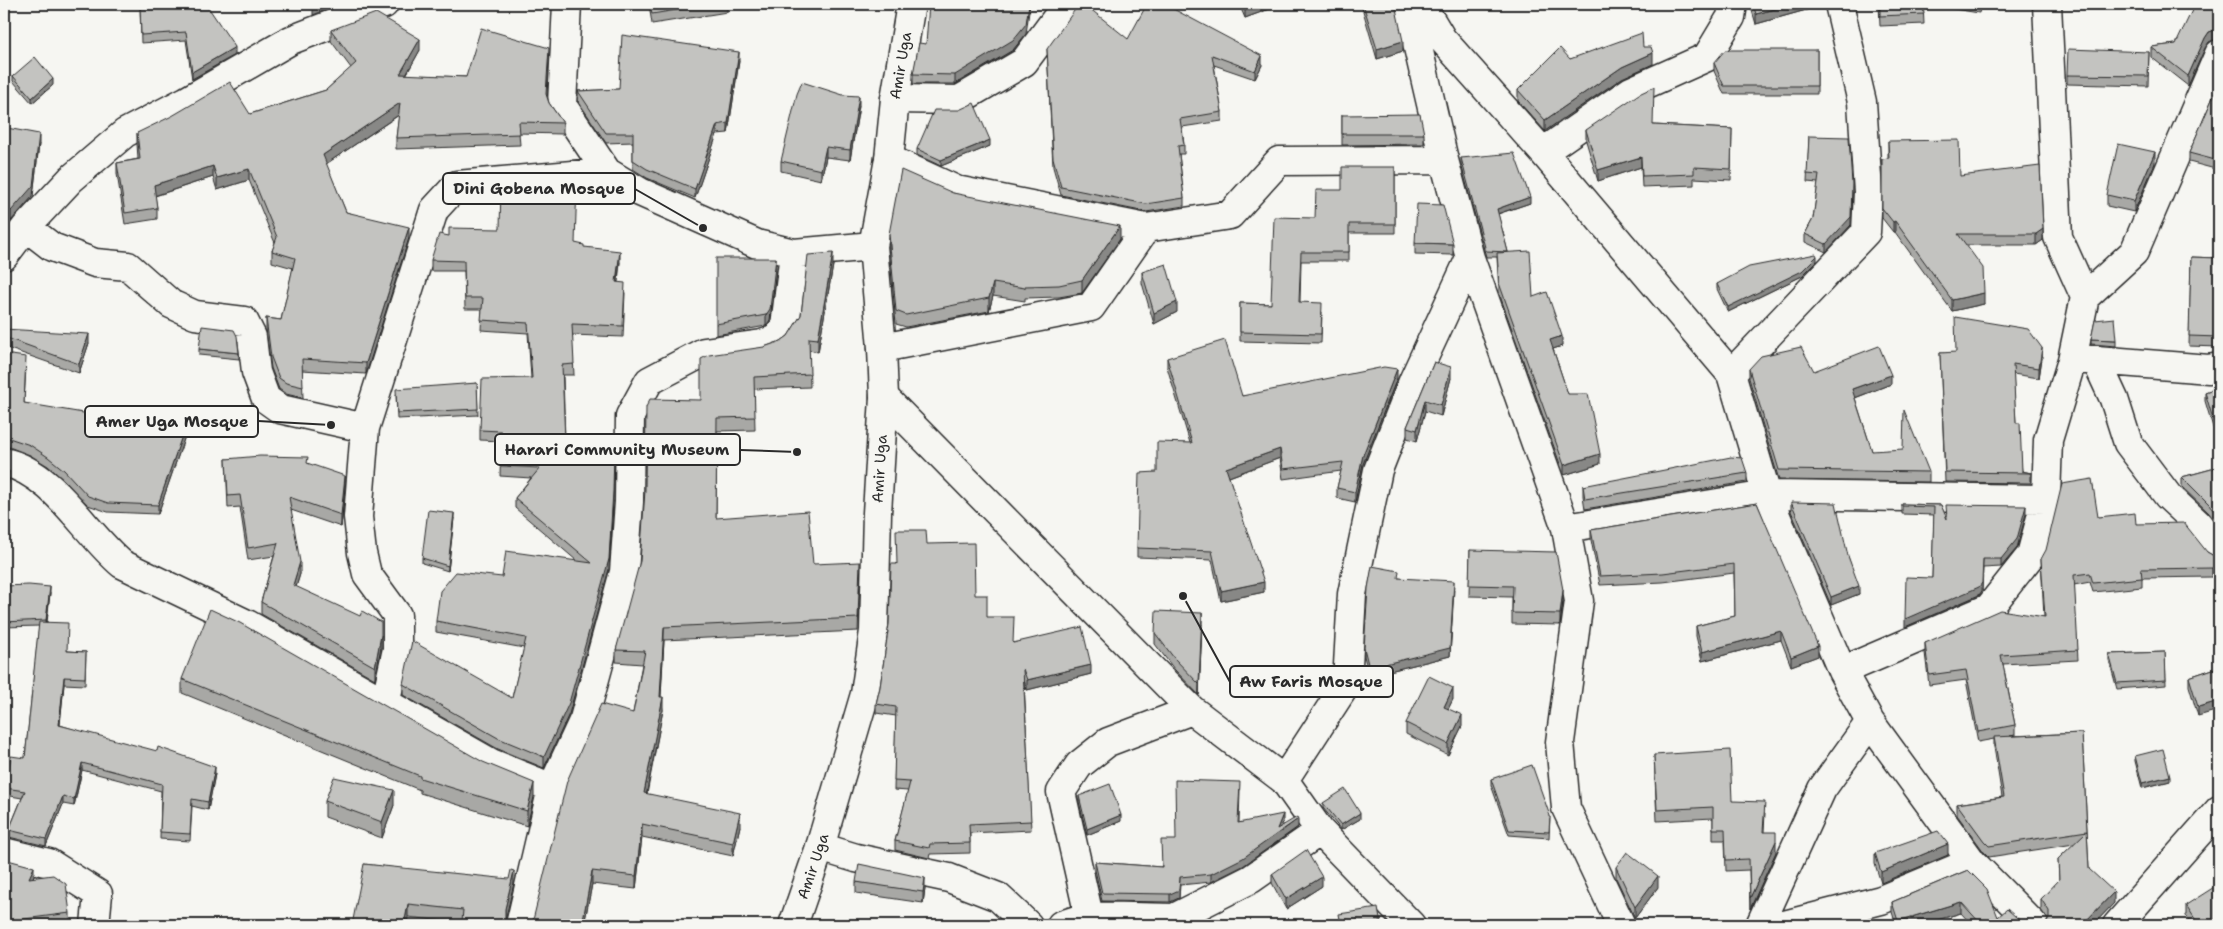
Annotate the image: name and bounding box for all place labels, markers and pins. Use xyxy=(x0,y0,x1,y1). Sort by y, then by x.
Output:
callout: Dini Gobena Mosque xyxy=(443,173,635,204)
callout: Amer Uga Mosque xyxy=(85,406,258,437)
callout: Harari Community Museum xyxy=(495,434,740,465)
callout: Aw Faris Mosque xyxy=(1230,666,1393,697)

